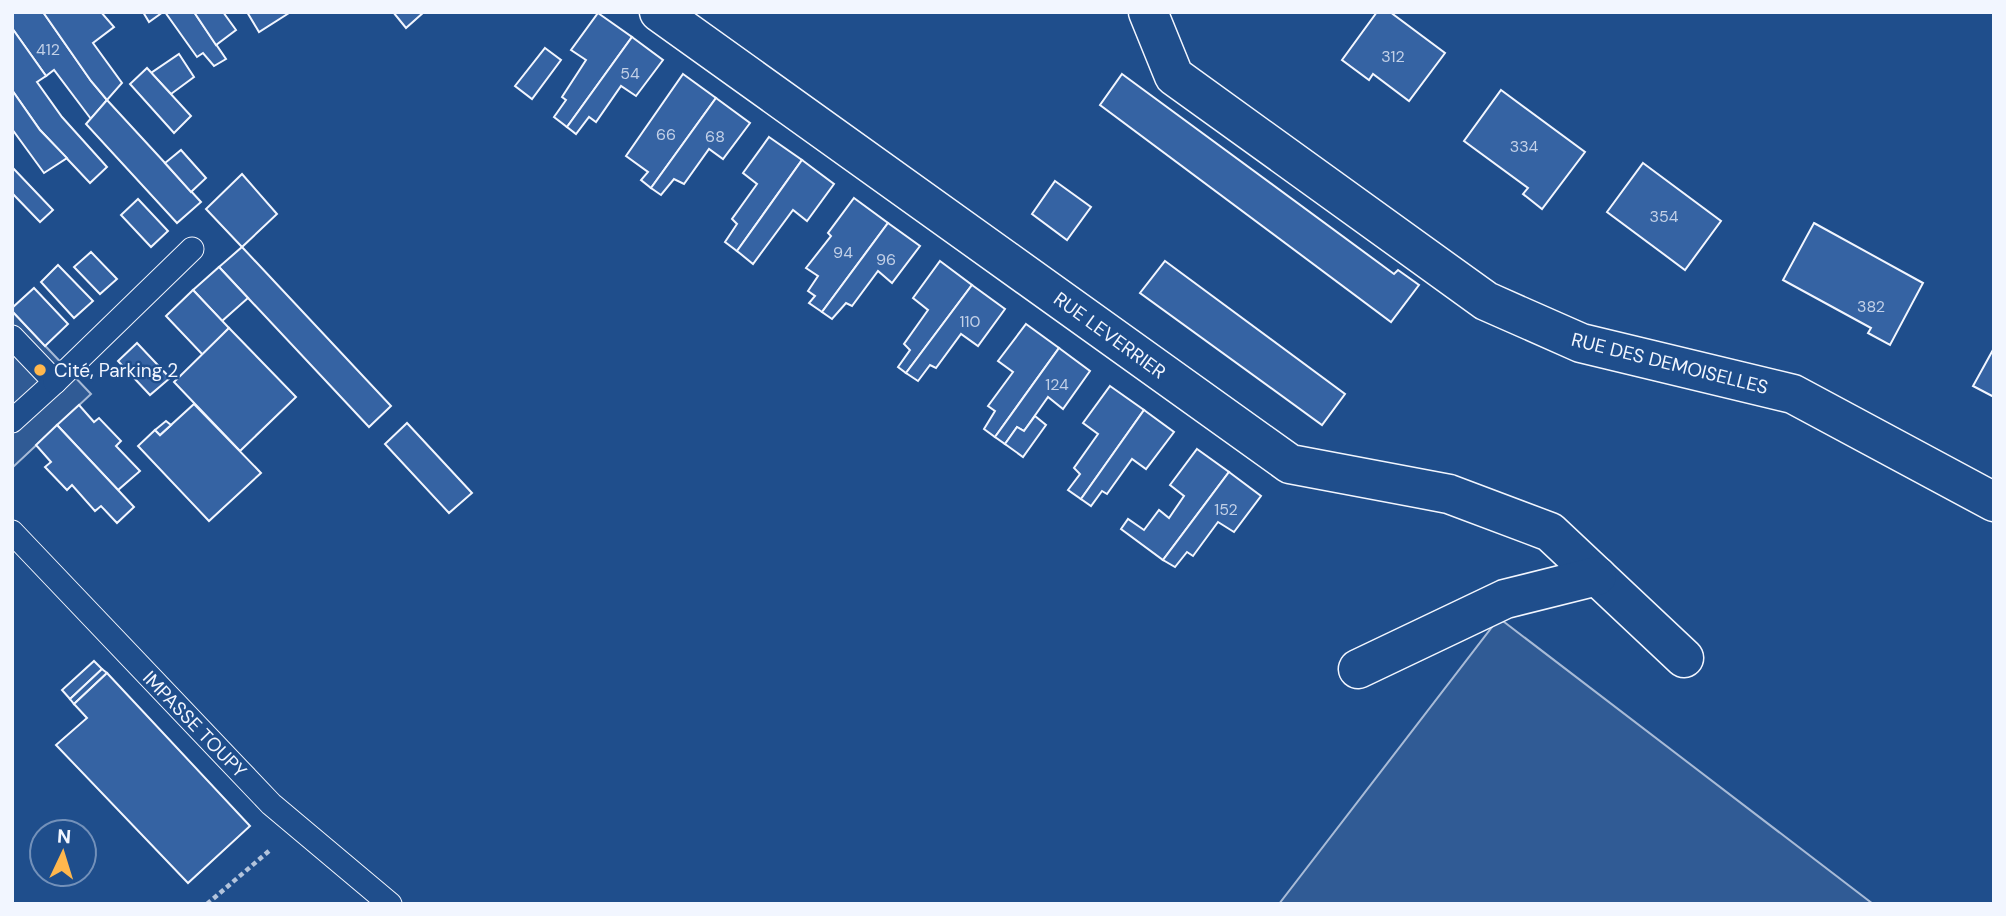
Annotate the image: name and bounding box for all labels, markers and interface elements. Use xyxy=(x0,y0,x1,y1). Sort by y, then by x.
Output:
house number: 412 xyxy=(36,39,60,60)
house number: 312 xyxy=(1381,46,1405,67)
house number: 54 xyxy=(620,63,640,84)
house number: 66 xyxy=(656,124,676,145)
house number: 68 xyxy=(705,126,725,147)
house number: 334 xyxy=(1510,136,1539,157)
house number: 354 xyxy=(1650,206,1679,227)
house number: 94 xyxy=(833,242,853,263)
house number: 96 xyxy=(876,249,896,270)
street label: RUE LEVERRIER xyxy=(1049,286,1171,385)
house number: 382 xyxy=(1857,296,1885,317)
house number: 110 xyxy=(960,311,981,332)
street label: RUE DES DEMOISELLES xyxy=(1569,327,1771,400)
place label: Cité, Parking 2 xyxy=(54,358,178,383)
marker: Cité, Parking 2 xyxy=(32,362,48,378)
house number: 124 xyxy=(1045,374,1069,395)
house number: 152 xyxy=(1214,499,1238,520)
street label: IMPASSE TOUPY xyxy=(137,666,252,783)
north arrow xyxy=(28,818,98,888)
text: N xyxy=(56,824,72,849)

